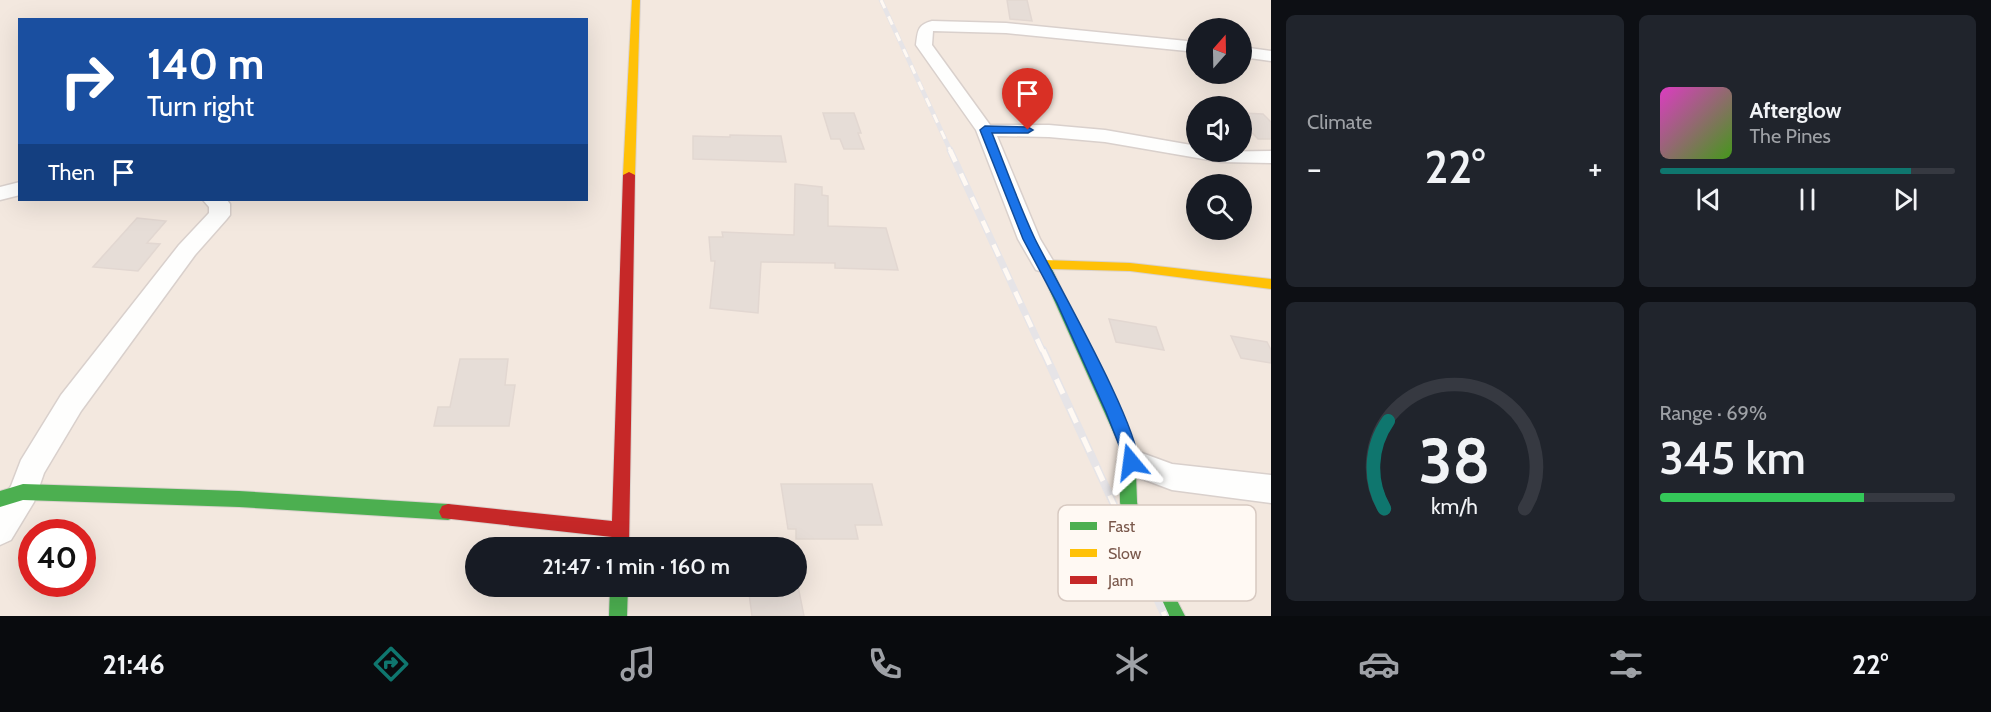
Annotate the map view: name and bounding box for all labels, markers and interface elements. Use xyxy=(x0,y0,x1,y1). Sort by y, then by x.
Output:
north arrow xyxy=(1186,18,1252,84)
map controls xyxy=(1186,18,1252,240)
text: 140 m xyxy=(147,38,264,90)
icon: right xyxy=(48,42,126,120)
pin xyxy=(1002,68,1053,130)
icon: arrive xyxy=(1011,77,1044,110)
text: Turn right xyxy=(147,90,254,123)
button: sound xyxy=(1186,96,1252,162)
text: Afterglow xyxy=(1750,97,1842,124)
text: Climate xyxy=(1307,110,1372,134)
text: The Pines xyxy=(1750,124,1831,148)
text: 22° xyxy=(1425,140,1485,194)
text: − xyxy=(1307,148,1322,188)
text: + xyxy=(1588,148,1603,188)
icon: arrive xyxy=(107,156,140,189)
text: Then xyxy=(48,159,95,186)
button: search xyxy=(1186,174,1252,240)
icon: previous xyxy=(1692,183,1725,216)
icon: pause xyxy=(1791,183,1824,216)
icon: next xyxy=(1889,183,1922,216)
text: Range · 69% xyxy=(1660,401,1767,425)
text: 38 xyxy=(1419,423,1490,499)
position arrow xyxy=(1099,430,1163,494)
text: 345 km xyxy=(1660,431,1806,485)
text: km/h xyxy=(1431,493,1478,519)
legend xyxy=(1058,505,1256,601)
text: Fast xyxy=(1108,517,1136,536)
speed limit sign: 40 xyxy=(18,519,96,597)
text: Slow xyxy=(1108,544,1142,563)
text: 21:47 · 1 min · 160 m xyxy=(542,553,730,580)
text: Jam xyxy=(1107,571,1134,590)
icon: directions xyxy=(370,643,412,685)
icon: music xyxy=(617,643,659,685)
icon: phone xyxy=(864,643,906,685)
icon: climate xyxy=(1111,643,1153,685)
icon: car xyxy=(1358,643,1400,685)
icon: filters xyxy=(1605,643,1647,685)
text: 21:46 xyxy=(103,648,165,681)
text: 22° xyxy=(1852,648,1888,681)

